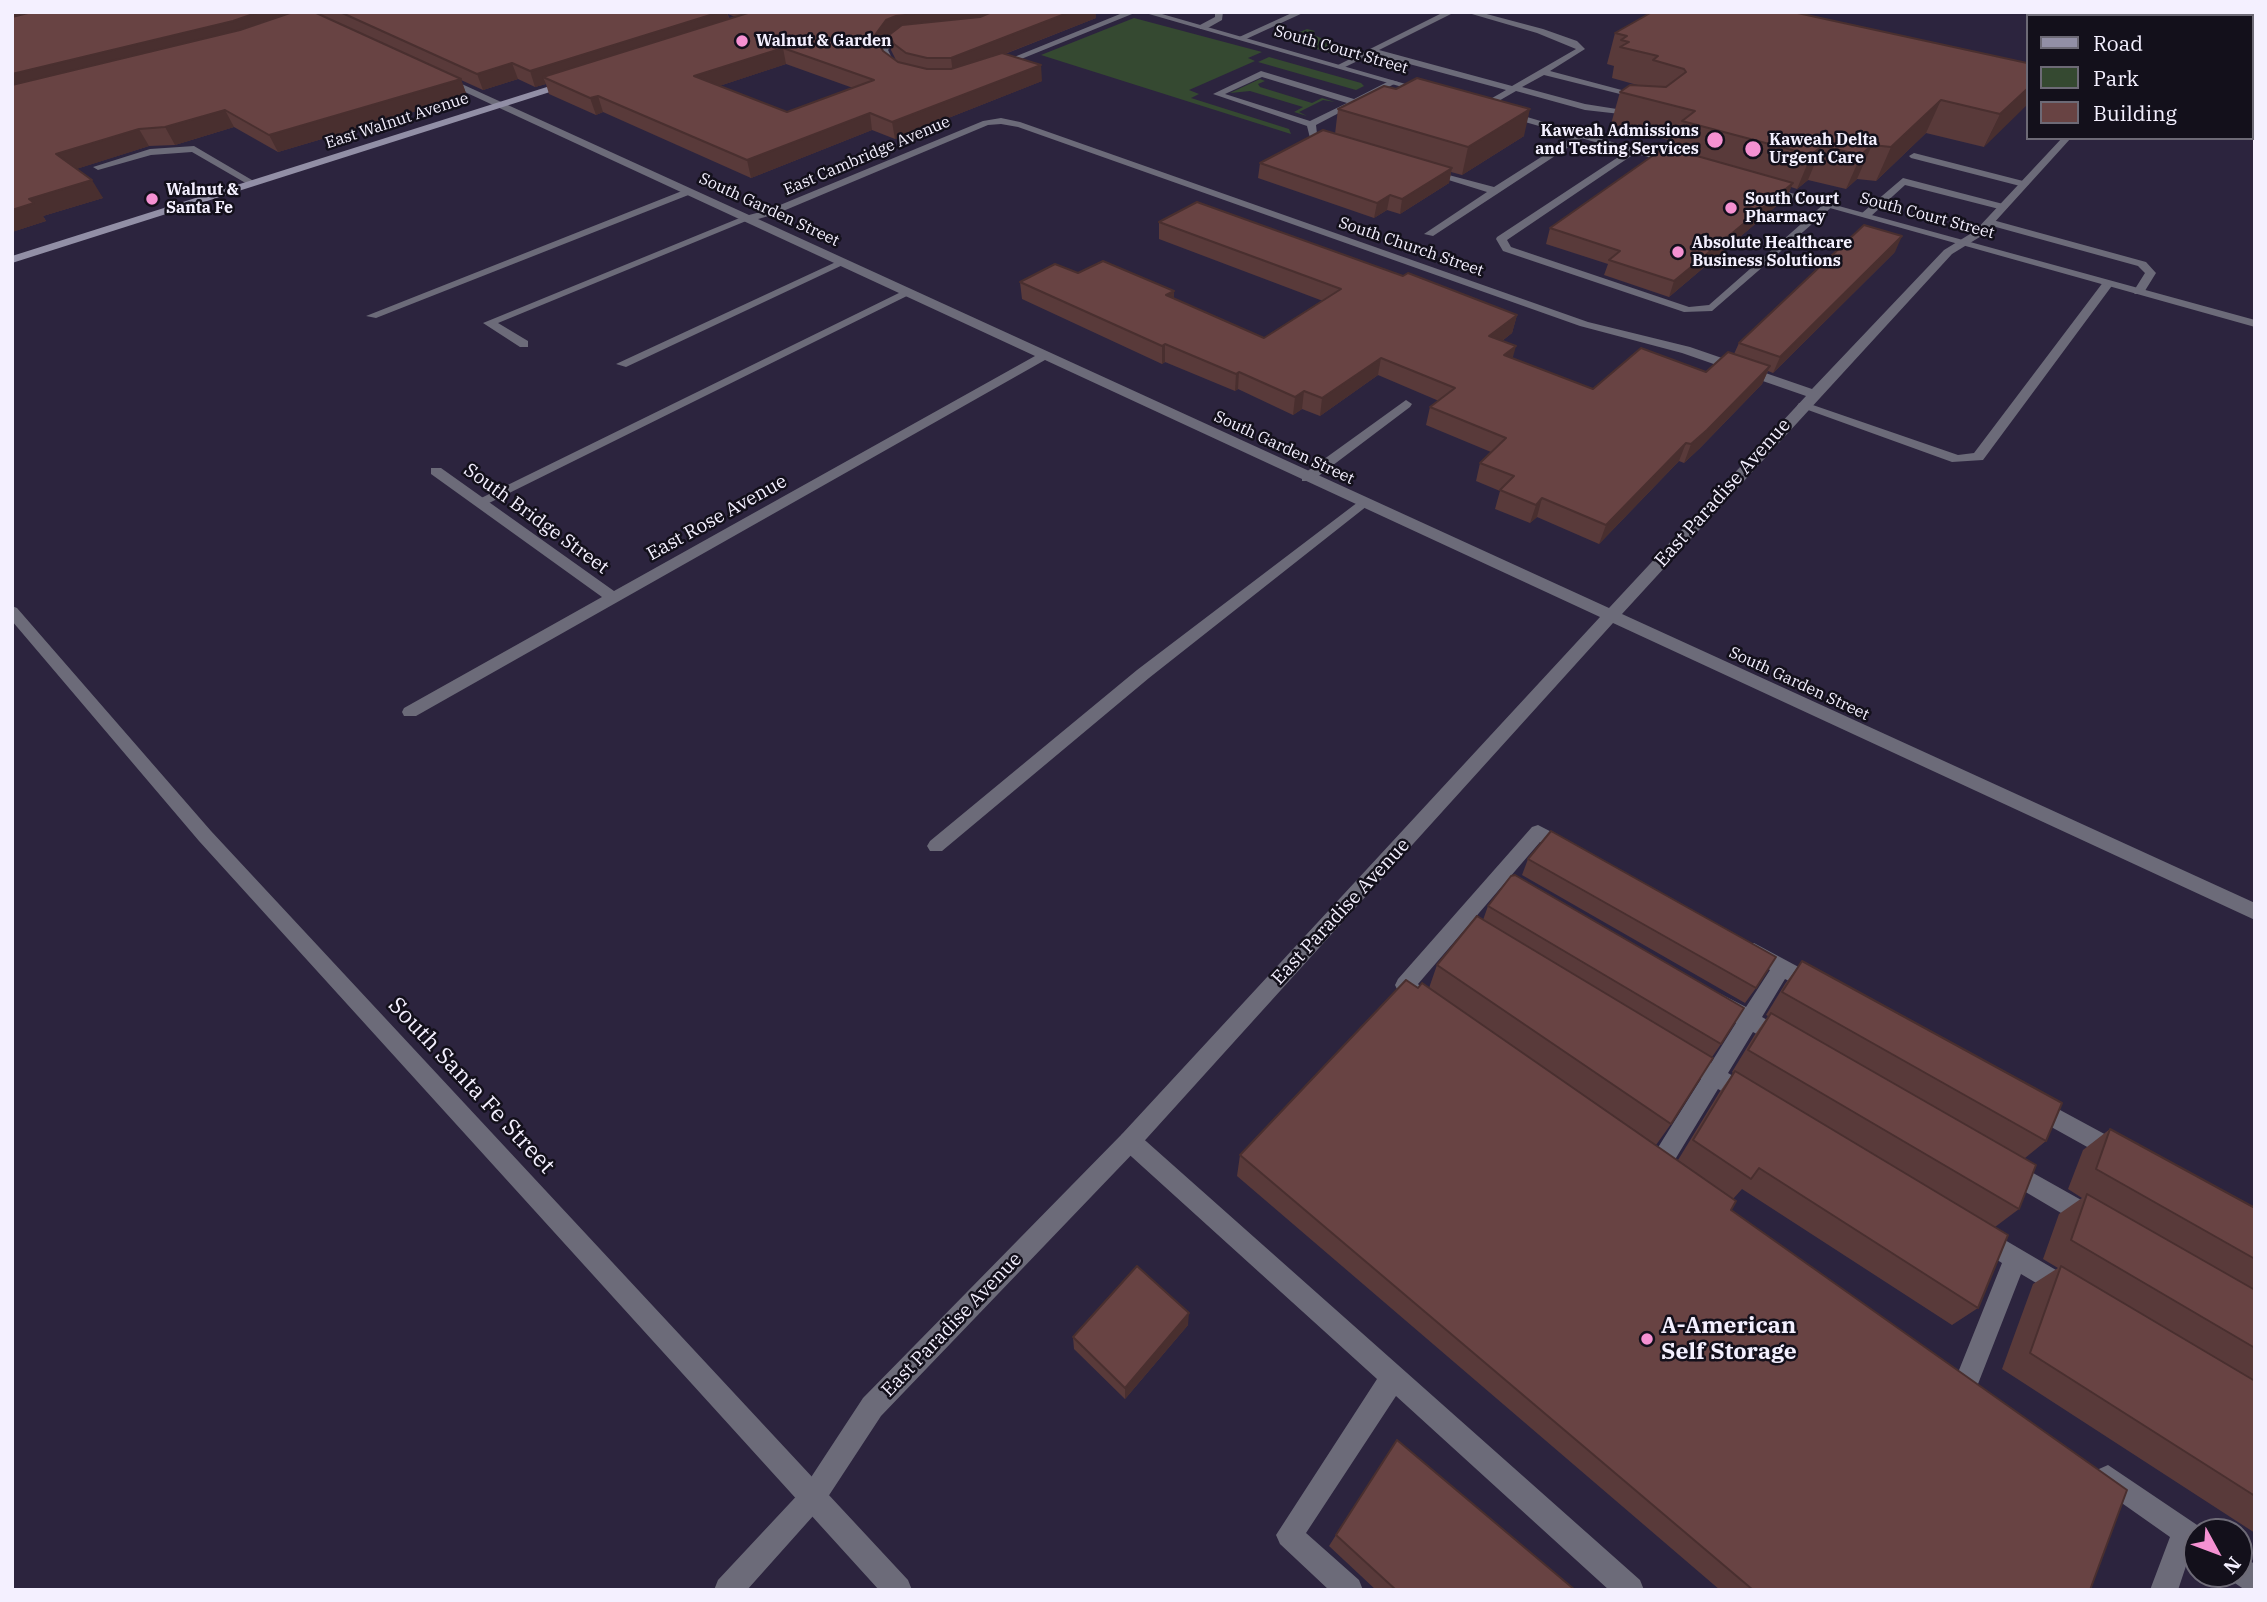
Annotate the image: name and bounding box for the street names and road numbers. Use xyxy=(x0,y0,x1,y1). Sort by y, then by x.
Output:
street label: South Court Street xyxy=(1272,22,1410,78)
street label: East Walnut Avenue xyxy=(323,89,471,153)
street label: East Cambridge Avenue xyxy=(781,112,953,200)
street label: South Garden Street xyxy=(696,169,842,251)
street label: South Court Street xyxy=(1858,189,1996,243)
street label: South Church Street xyxy=(1336,213,1486,281)
street label: South Garden Street xyxy=(1211,407,1357,489)
street label: East Paradise Avenue xyxy=(1650,414,1796,572)
street label: South Bridge Street xyxy=(459,459,613,579)
street label: East Rose Avenue xyxy=(643,470,791,566)
street label: South Garden Street xyxy=(1726,643,1872,725)
street label: East Paradise Avenue xyxy=(1267,834,1415,990)
street label: South Santa Fe Street xyxy=(382,992,560,1180)
street label: East Paradise Avenue xyxy=(877,1248,1027,1402)

